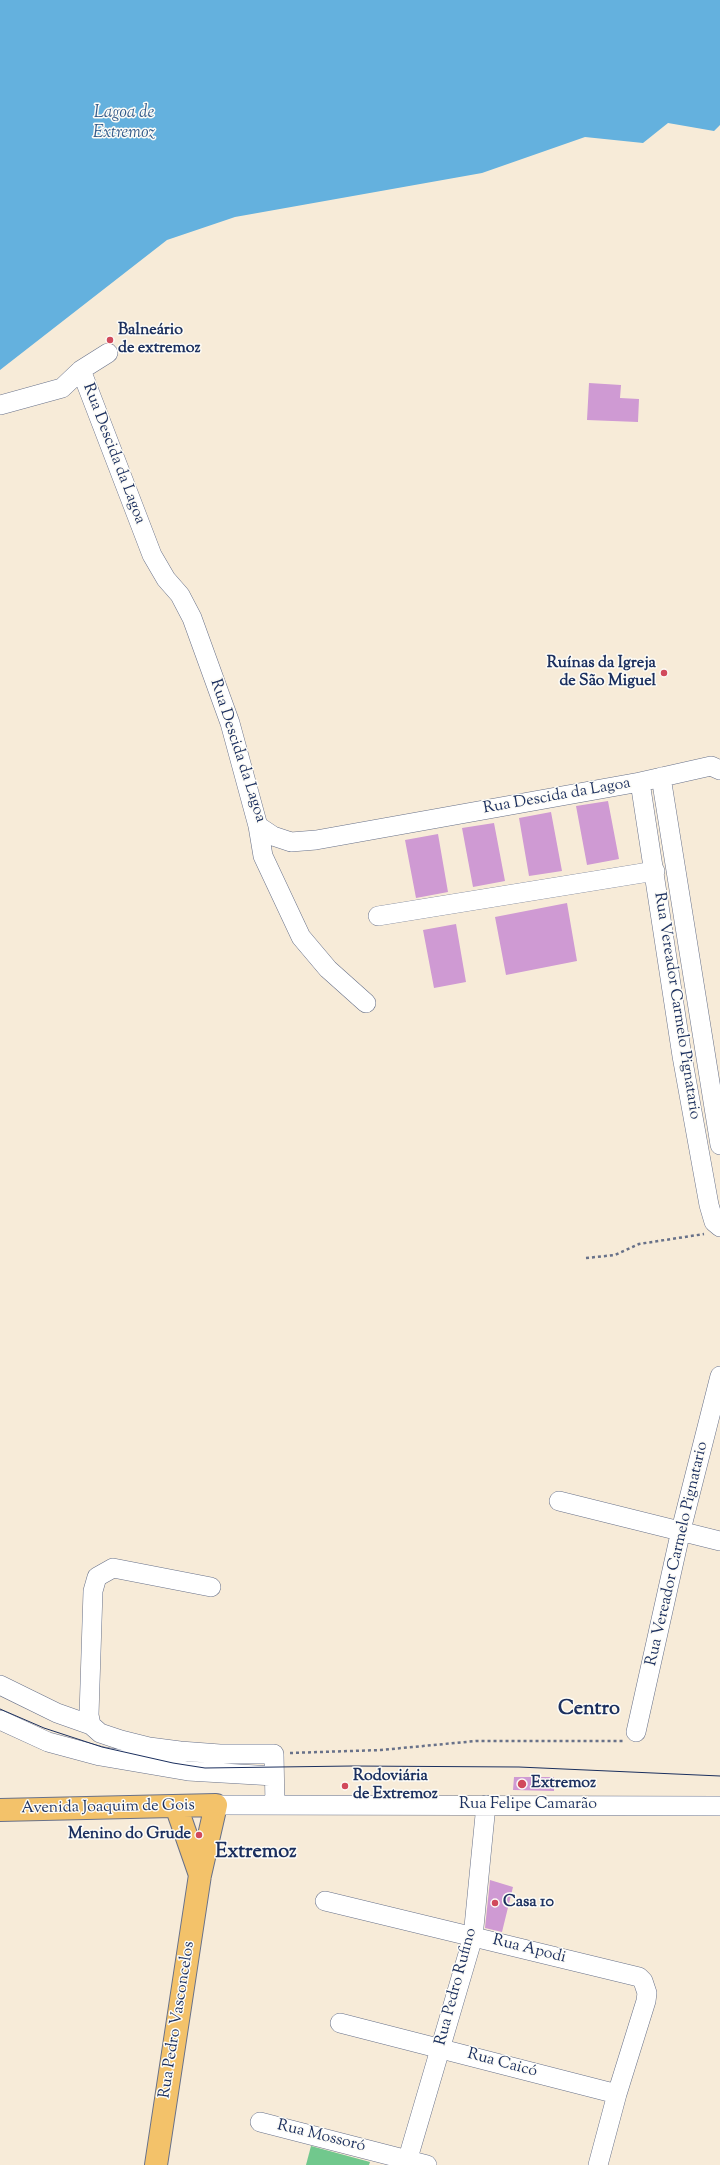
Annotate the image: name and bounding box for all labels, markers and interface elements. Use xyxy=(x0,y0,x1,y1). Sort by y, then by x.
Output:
water label: Lagoa de Extremoz xyxy=(93,104,155,144)
place label: Balneário de extremoz xyxy=(118,321,200,359)
marker: Balneário de extremoz xyxy=(105,335,115,345)
street label: Rua Descida da Lagoa xyxy=(77,381,149,527)
place label: Ruínas da Igreja de São Miguel xyxy=(547,654,656,692)
marker: Ruínas da Igreja de São Miguel xyxy=(659,668,669,678)
street label: Rua Descida da Lagoa xyxy=(205,677,269,825)
street label: Rua Descida da Lagoa xyxy=(482,775,632,819)
street label: Rua Vereador Carmelo Pignatario xyxy=(649,891,703,1121)
street label: Rua Vereador Carmelo Pignatario xyxy=(643,1440,713,1668)
district label: Centro xyxy=(558,1699,620,1723)
place label: Rodoviária de Extremoz xyxy=(353,1767,438,1805)
place label: Extremoz xyxy=(531,1774,596,1794)
marker: Extremoz xyxy=(516,1778,528,1790)
marker: Rodoviária de Extremoz xyxy=(340,1781,350,1791)
street label: Rua Felipe Camarão xyxy=(459,1795,597,1815)
street label: Avenida Joaquim de Gois xyxy=(21,1797,195,1819)
place label: Menino do Grude xyxy=(68,1825,191,1845)
marker: Menino do Grude xyxy=(194,1830,204,1840)
district label: Extremoz xyxy=(215,1842,297,1866)
place label: Casa 10 xyxy=(503,1893,554,1913)
marker: Casa 10 xyxy=(490,1898,500,1908)
street label: Rua Pedro Rufino xyxy=(432,1926,482,2048)
street label: Rua Apodi xyxy=(490,1932,568,1968)
street label: Rua Pedro Vasconcelos xyxy=(156,1940,200,2100)
street label: Rua Caicó xyxy=(465,2045,539,2083)
street label: Rua Mossoró xyxy=(275,2117,367,2157)

